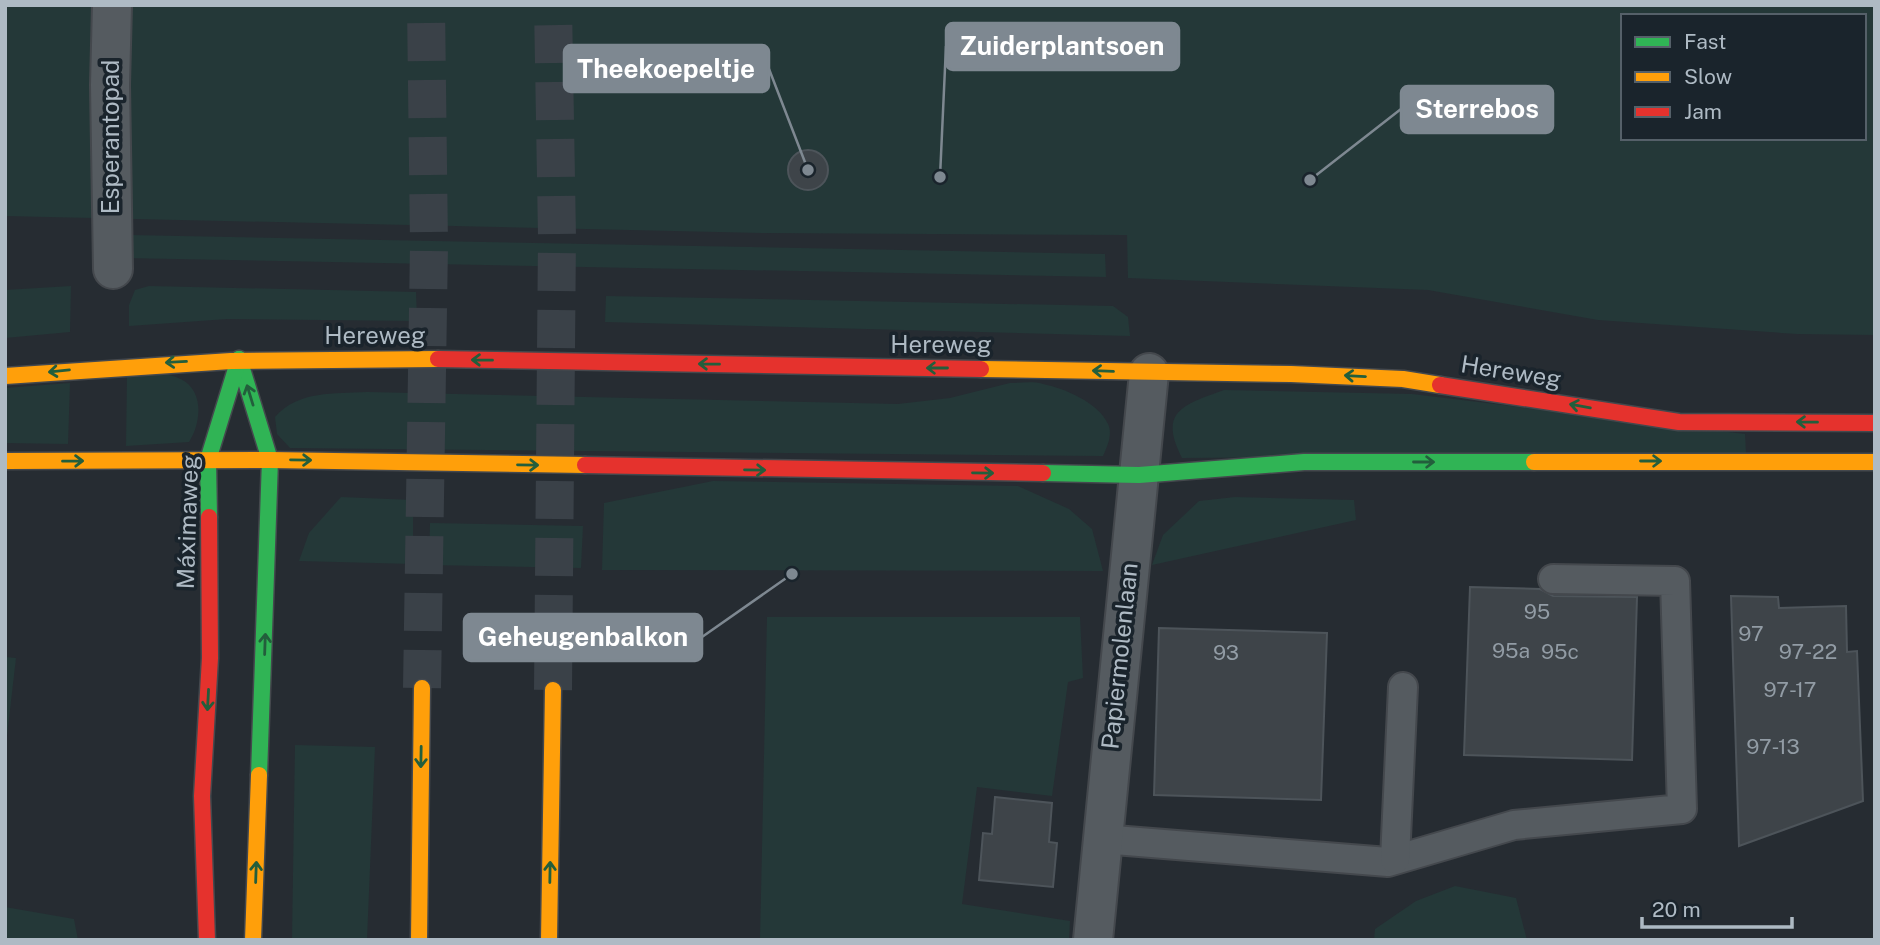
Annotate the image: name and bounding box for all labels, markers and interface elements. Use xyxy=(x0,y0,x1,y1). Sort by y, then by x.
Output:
legend xyxy=(1621,14,1866,140)
callout: Zuiderplantsoen xyxy=(946,23,1179,70)
text: Fast xyxy=(1684,29,1726,54)
text: Zuiderplantsoen xyxy=(960,30,1164,61)
callout: Theekoepeltje xyxy=(564,45,769,92)
text: Theekoepeltje xyxy=(577,53,755,84)
street label: Esperantopad xyxy=(96,60,124,214)
text: Slow xyxy=(1684,64,1732,89)
callout: Sterrebos xyxy=(1401,86,1553,133)
text: Sterrebos xyxy=(1415,93,1539,124)
text: Jam xyxy=(1684,99,1722,124)
street label: Hereweg xyxy=(324,321,426,349)
street label: Hereweg xyxy=(890,330,992,358)
street label: Hereweg xyxy=(1459,349,1563,393)
one-way arrow xyxy=(470,353,493,367)
one-way arrow xyxy=(165,356,187,369)
one-way arrow xyxy=(698,357,721,371)
one-way arrow xyxy=(925,361,948,375)
one-way arrow xyxy=(48,364,71,377)
one-way arrow xyxy=(1092,365,1115,378)
one-way arrow xyxy=(1344,370,1367,383)
one-way arrow xyxy=(243,385,255,407)
one-way arrow xyxy=(1569,399,1592,412)
one-way arrow xyxy=(1795,415,1818,429)
one-way arrow xyxy=(62,454,85,468)
street label: Máximaweg xyxy=(171,454,203,590)
one-way arrow xyxy=(289,454,312,467)
one-way arrow xyxy=(1640,454,1663,467)
one-way arrow xyxy=(1412,455,1435,469)
one-way arrow xyxy=(516,458,539,472)
one-way arrow xyxy=(744,463,767,477)
one-way arrow xyxy=(971,466,994,480)
street label: Papiermolenlaan xyxy=(1095,561,1143,751)
house number: 95 xyxy=(1524,599,1550,624)
callout: Geheugenbalkon xyxy=(464,614,702,661)
text: Geheugenbalkon xyxy=(478,621,688,652)
house number: 97 xyxy=(1738,621,1764,646)
one-way arrow xyxy=(258,633,271,656)
house number: 95a xyxy=(1492,638,1530,663)
house number: 95c xyxy=(1541,639,1579,664)
house number: 97-22 xyxy=(1779,639,1837,664)
house number: 93 xyxy=(1213,640,1239,665)
house number: 97-17 xyxy=(1764,677,1816,702)
one-way arrow xyxy=(201,688,214,711)
house number: 97-13 xyxy=(1746,734,1800,759)
one-way arrow xyxy=(414,745,428,768)
one-way arrow xyxy=(249,860,262,883)
one-way arrow xyxy=(543,860,557,883)
scale bar xyxy=(1642,886,1792,930)
text: 20 m xyxy=(1652,897,1701,922)

